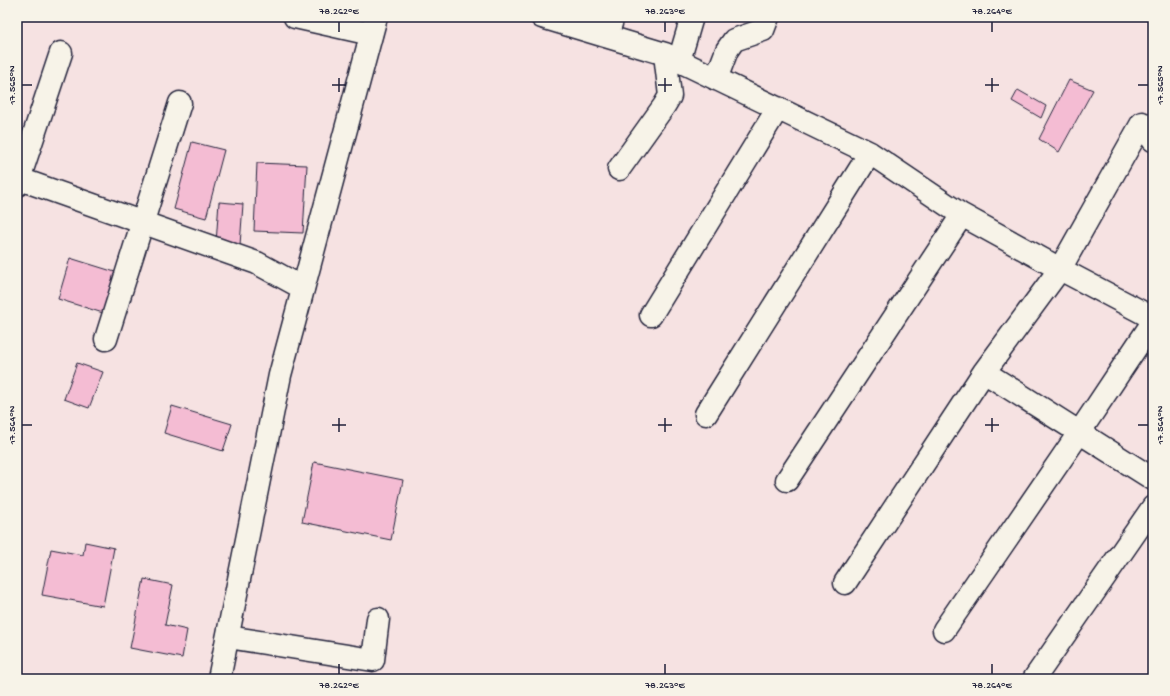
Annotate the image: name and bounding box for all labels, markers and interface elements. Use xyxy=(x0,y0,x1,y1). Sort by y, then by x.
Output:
text: 78.262°E xyxy=(318,6,359,18)
text: 78.263°E xyxy=(644,6,686,18)
text: 78.264°E xyxy=(971,6,1012,18)
text: 17.565°N xyxy=(7,65,19,106)
text: 17.565°N xyxy=(1155,65,1167,106)
text: 17.564°N xyxy=(7,405,19,445)
text: 17.564°N xyxy=(1155,405,1167,445)
text: 78.262°E xyxy=(318,680,359,692)
text: 78.263°E xyxy=(644,680,686,692)
text: 78.264°E xyxy=(971,680,1012,692)

